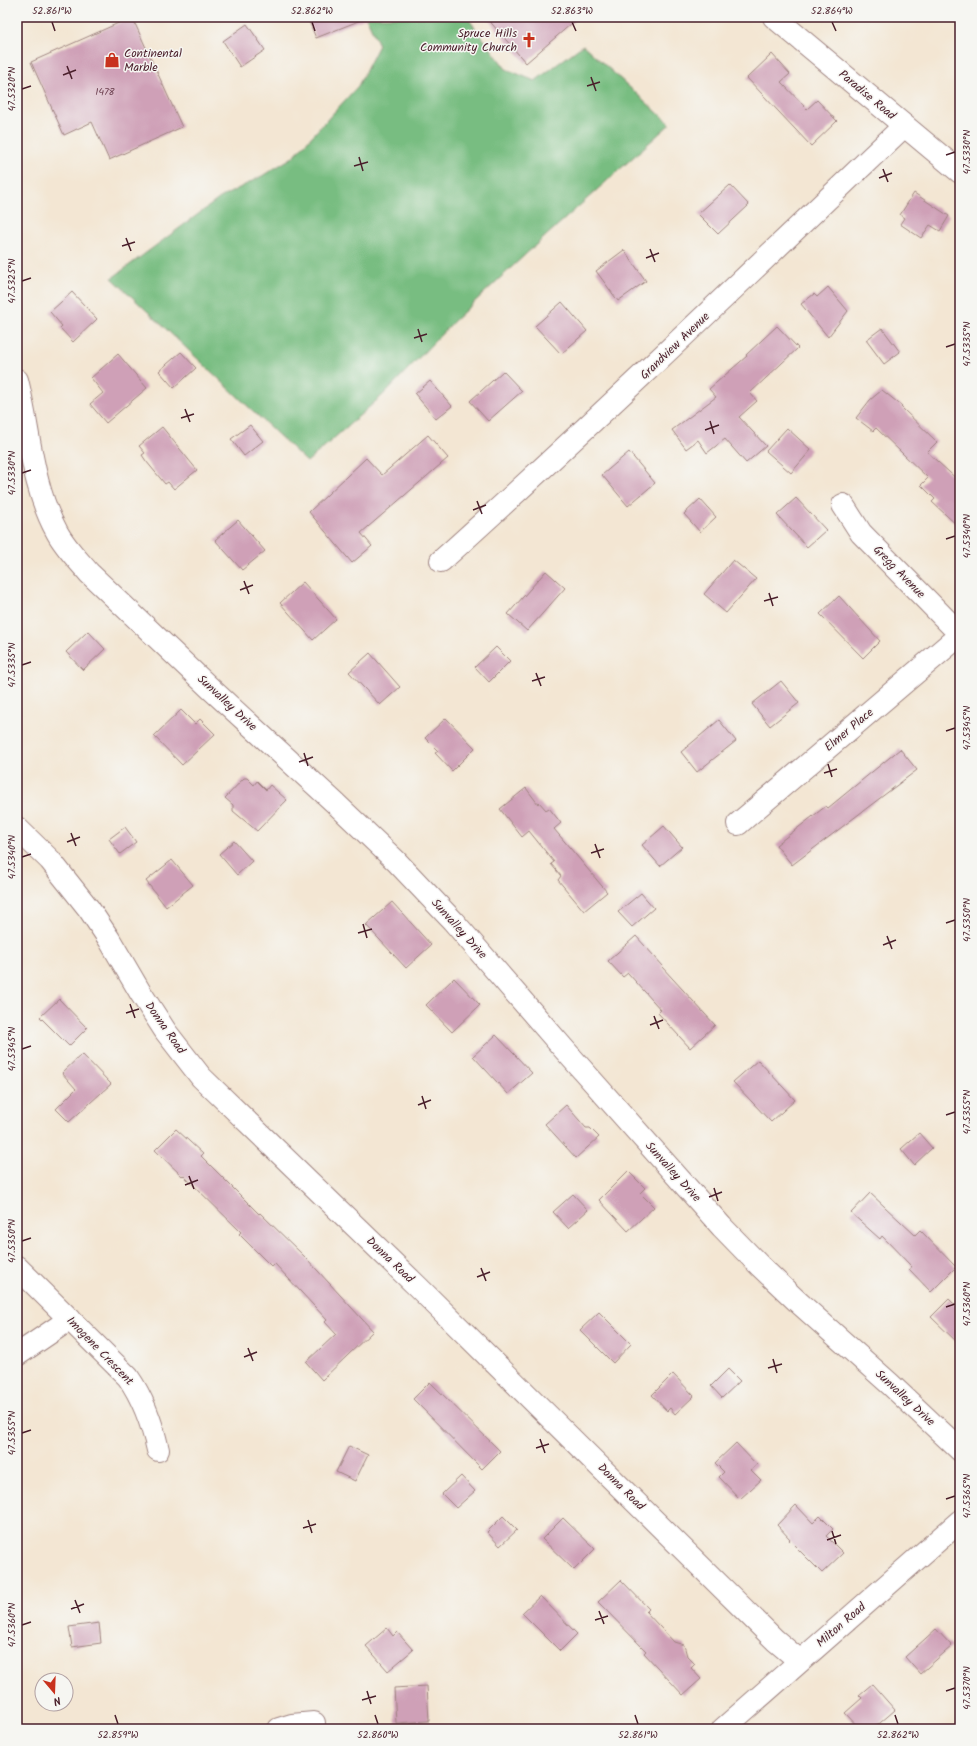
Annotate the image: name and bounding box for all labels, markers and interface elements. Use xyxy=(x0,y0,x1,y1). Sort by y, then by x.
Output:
text: 52.861°W xyxy=(32,3,72,19)
text: 52.862°W xyxy=(291,3,333,19)
text: 52.863°W xyxy=(551,3,593,19)
text: 52.864°W xyxy=(811,3,853,19)
place label: Spruce Hills Community Church xyxy=(420,24,517,57)
church icon: Spruce Hills Community Church xyxy=(520,31,538,49)
place label: Continental Marble xyxy=(124,44,182,77)
shop icon: Continental Marble xyxy=(103,51,121,69)
street label: Paradise Road xyxy=(834,65,901,125)
text: 47.5320°N xyxy=(4,67,20,111)
house number: 1478 xyxy=(95,84,116,100)
text: 47.5330°N xyxy=(959,130,975,174)
text: 47.5325°N xyxy=(4,258,20,303)
street label: Grandview Avenue xyxy=(636,307,715,384)
text: 47.5335°N xyxy=(959,321,975,366)
text: 47.5330°N xyxy=(4,451,20,495)
text: 47.5340°N xyxy=(959,514,975,558)
street label: Gregg Avenue xyxy=(868,541,930,604)
text: 47.5335°N xyxy=(4,642,20,687)
street label: Sunvalley Drive xyxy=(193,670,262,736)
street label: Elmer Place xyxy=(820,703,878,756)
text: 47.5345°N xyxy=(959,705,975,750)
text: 47.5340°N xyxy=(4,835,20,879)
street label: Sunvalley Drive xyxy=(427,894,492,964)
text: 47.5350°N xyxy=(959,898,975,942)
street label: Donna Road xyxy=(140,998,191,1059)
text: 47.5345°N xyxy=(4,1026,20,1071)
text: 47.5355°N xyxy=(959,1090,975,1134)
street label: Sunvalley Drive xyxy=(641,1137,706,1207)
text: 47.5350°N xyxy=(4,1219,20,1263)
street label: Donna Road xyxy=(362,1232,419,1289)
text: 47.5360°N xyxy=(959,1282,975,1326)
street label: Imogene Crescent xyxy=(62,1312,138,1390)
street label: Sunvalley Drive xyxy=(871,1365,940,1431)
text: 47.5355°N xyxy=(4,1411,20,1455)
street label: Donna Road xyxy=(593,1459,650,1516)
text: 47.5365°N xyxy=(959,1473,975,1518)
street label: Milton Road xyxy=(812,1597,871,1652)
text: 47.5360°N xyxy=(4,1603,20,1647)
text: 47.5370°N xyxy=(959,1666,975,1710)
north arrow xyxy=(34,1672,74,1712)
text: N xyxy=(51,1691,63,1710)
text: 52.859°W xyxy=(97,1727,139,1743)
text: 52.860°W xyxy=(357,1727,399,1743)
text: 52.861°W xyxy=(618,1727,658,1743)
text: 52.862°W xyxy=(877,1727,919,1743)

